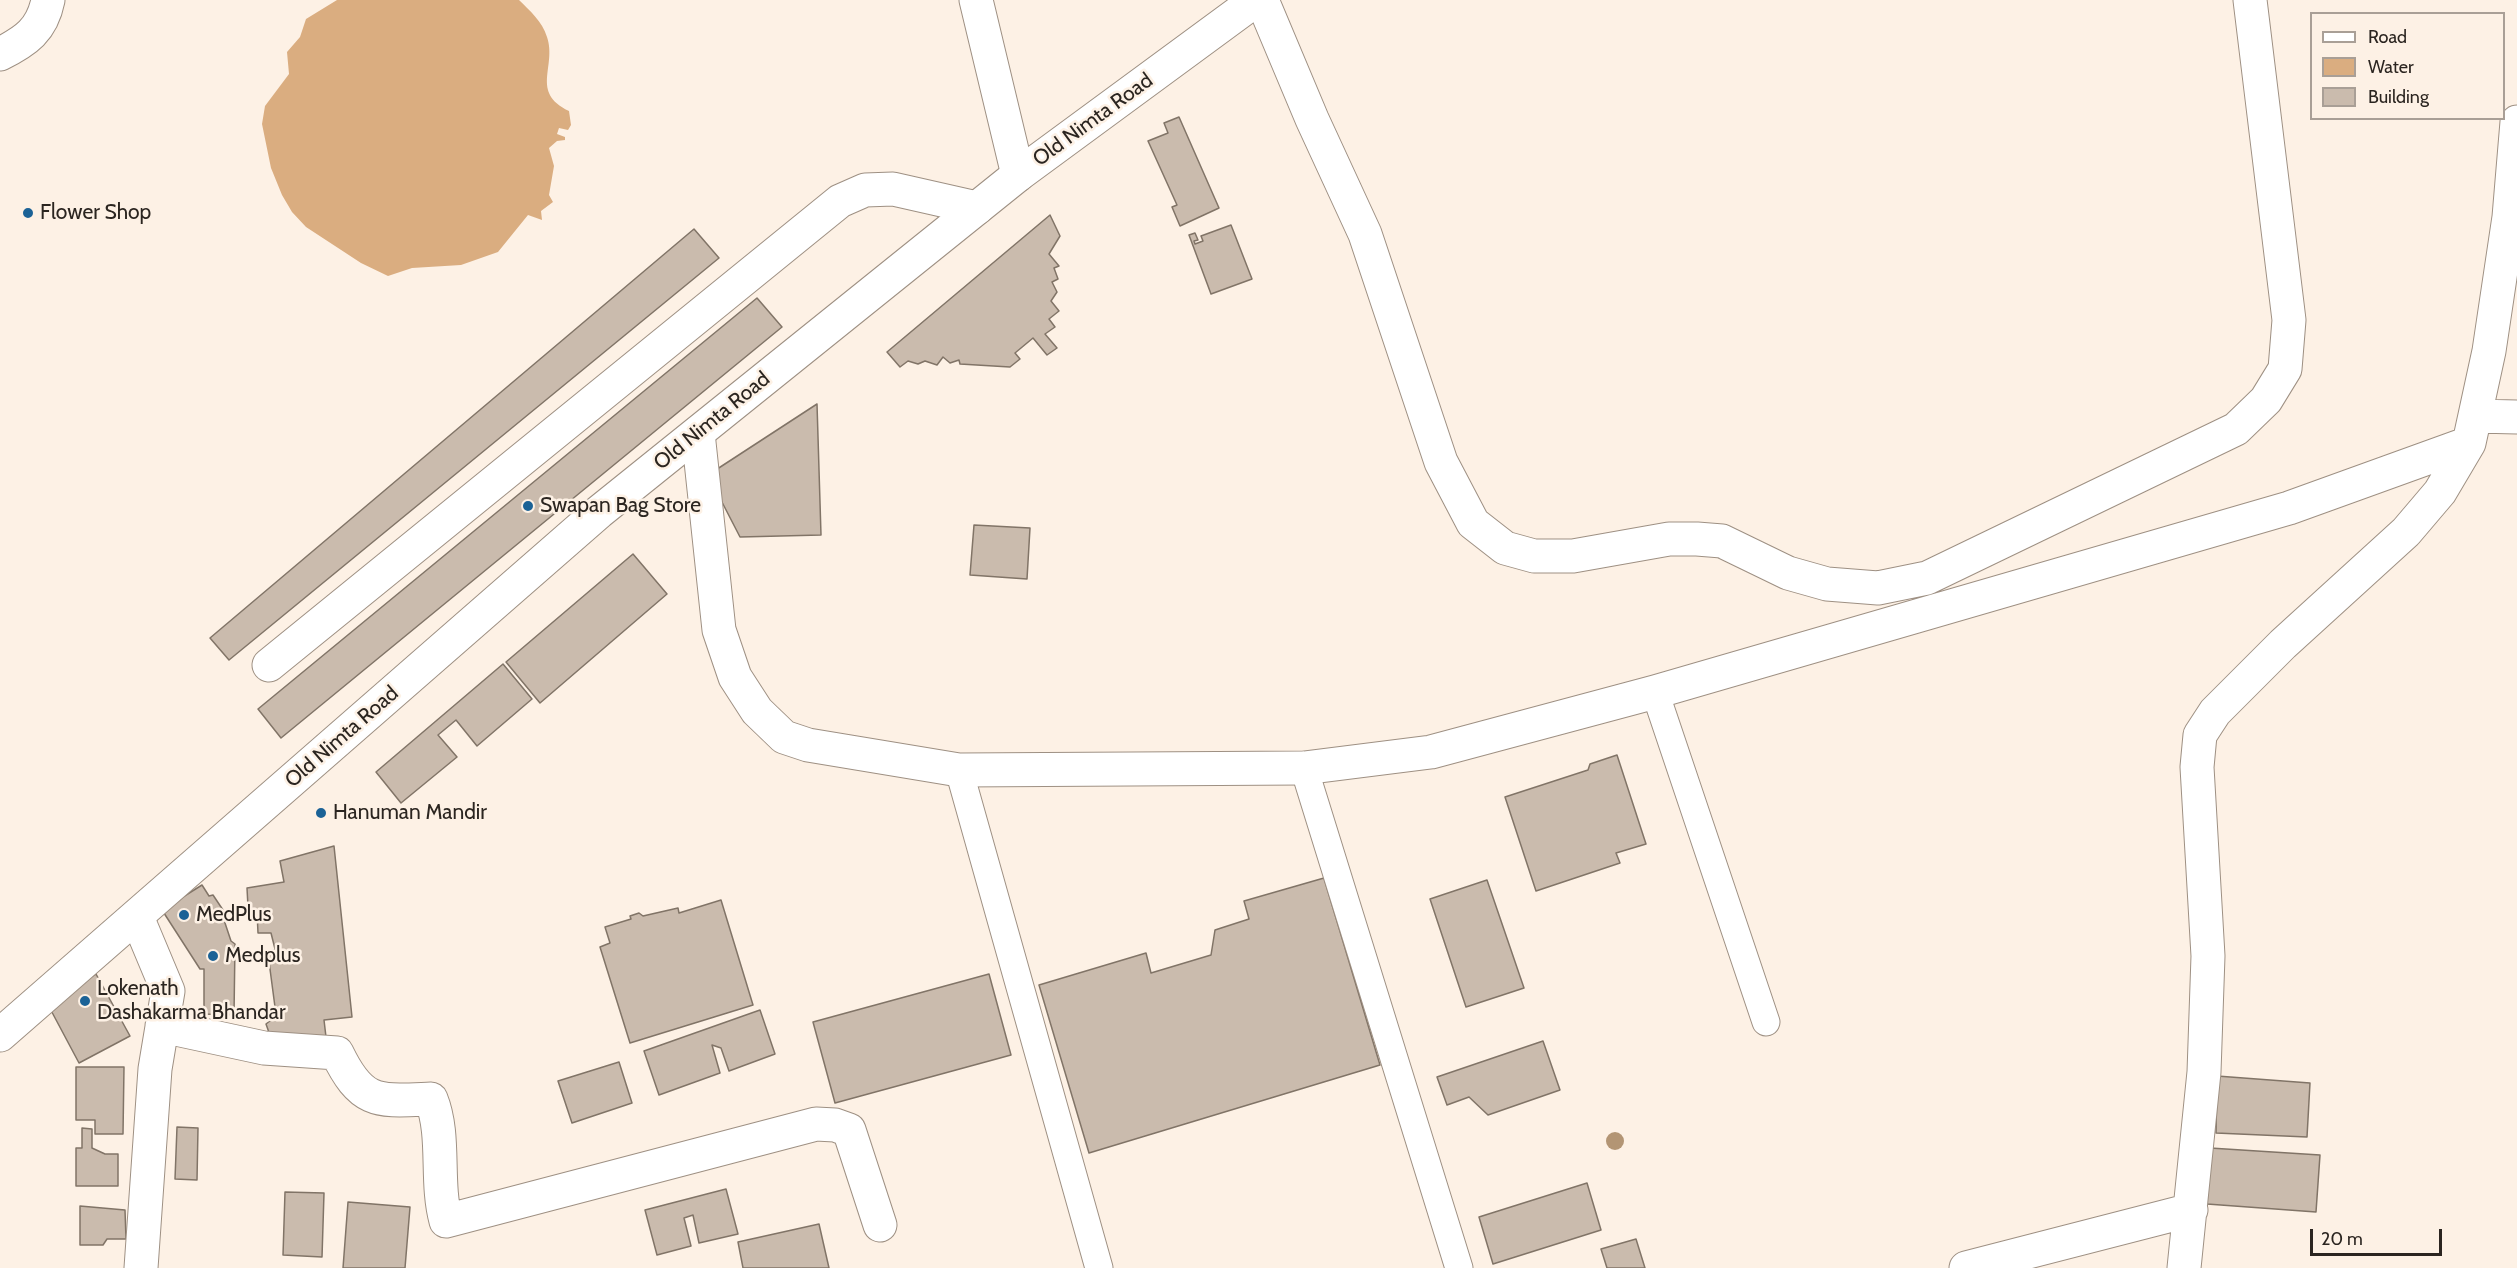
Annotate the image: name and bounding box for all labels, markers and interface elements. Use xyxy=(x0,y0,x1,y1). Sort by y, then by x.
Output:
legend xyxy=(2310,12,2505,120)
text: Road xyxy=(2368,26,2407,48)
text: Water xyxy=(2368,56,2414,78)
street label: Old Nimta Road xyxy=(1028,68,1158,172)
text: Building xyxy=(2368,86,2429,108)
place label: Flower Shop xyxy=(40,200,151,226)
marker: Flower Shop xyxy=(21,206,35,220)
street label: Old Nimta Road xyxy=(649,367,775,475)
place label: Swapan Bag Store xyxy=(540,493,701,519)
marker: Swapan Bag Store xyxy=(521,499,535,513)
street label: Old Nimta Road xyxy=(280,681,404,793)
place label: Hanuman Mandir xyxy=(333,800,487,826)
marker: Hanuman Mandir xyxy=(314,806,328,820)
place label: MedPlus xyxy=(196,902,271,928)
marker: MedPlus xyxy=(177,908,191,922)
place label: Medplus xyxy=(225,943,301,969)
marker: Medplus xyxy=(206,949,220,963)
place label: Lokenath Dashakarma Bhandar xyxy=(97,976,286,1026)
marker: Lokenath Dashakarma Bhandar xyxy=(78,994,92,1008)
scale bar xyxy=(2313,1217,2445,1255)
text: 20 m xyxy=(2321,1228,2363,1250)

